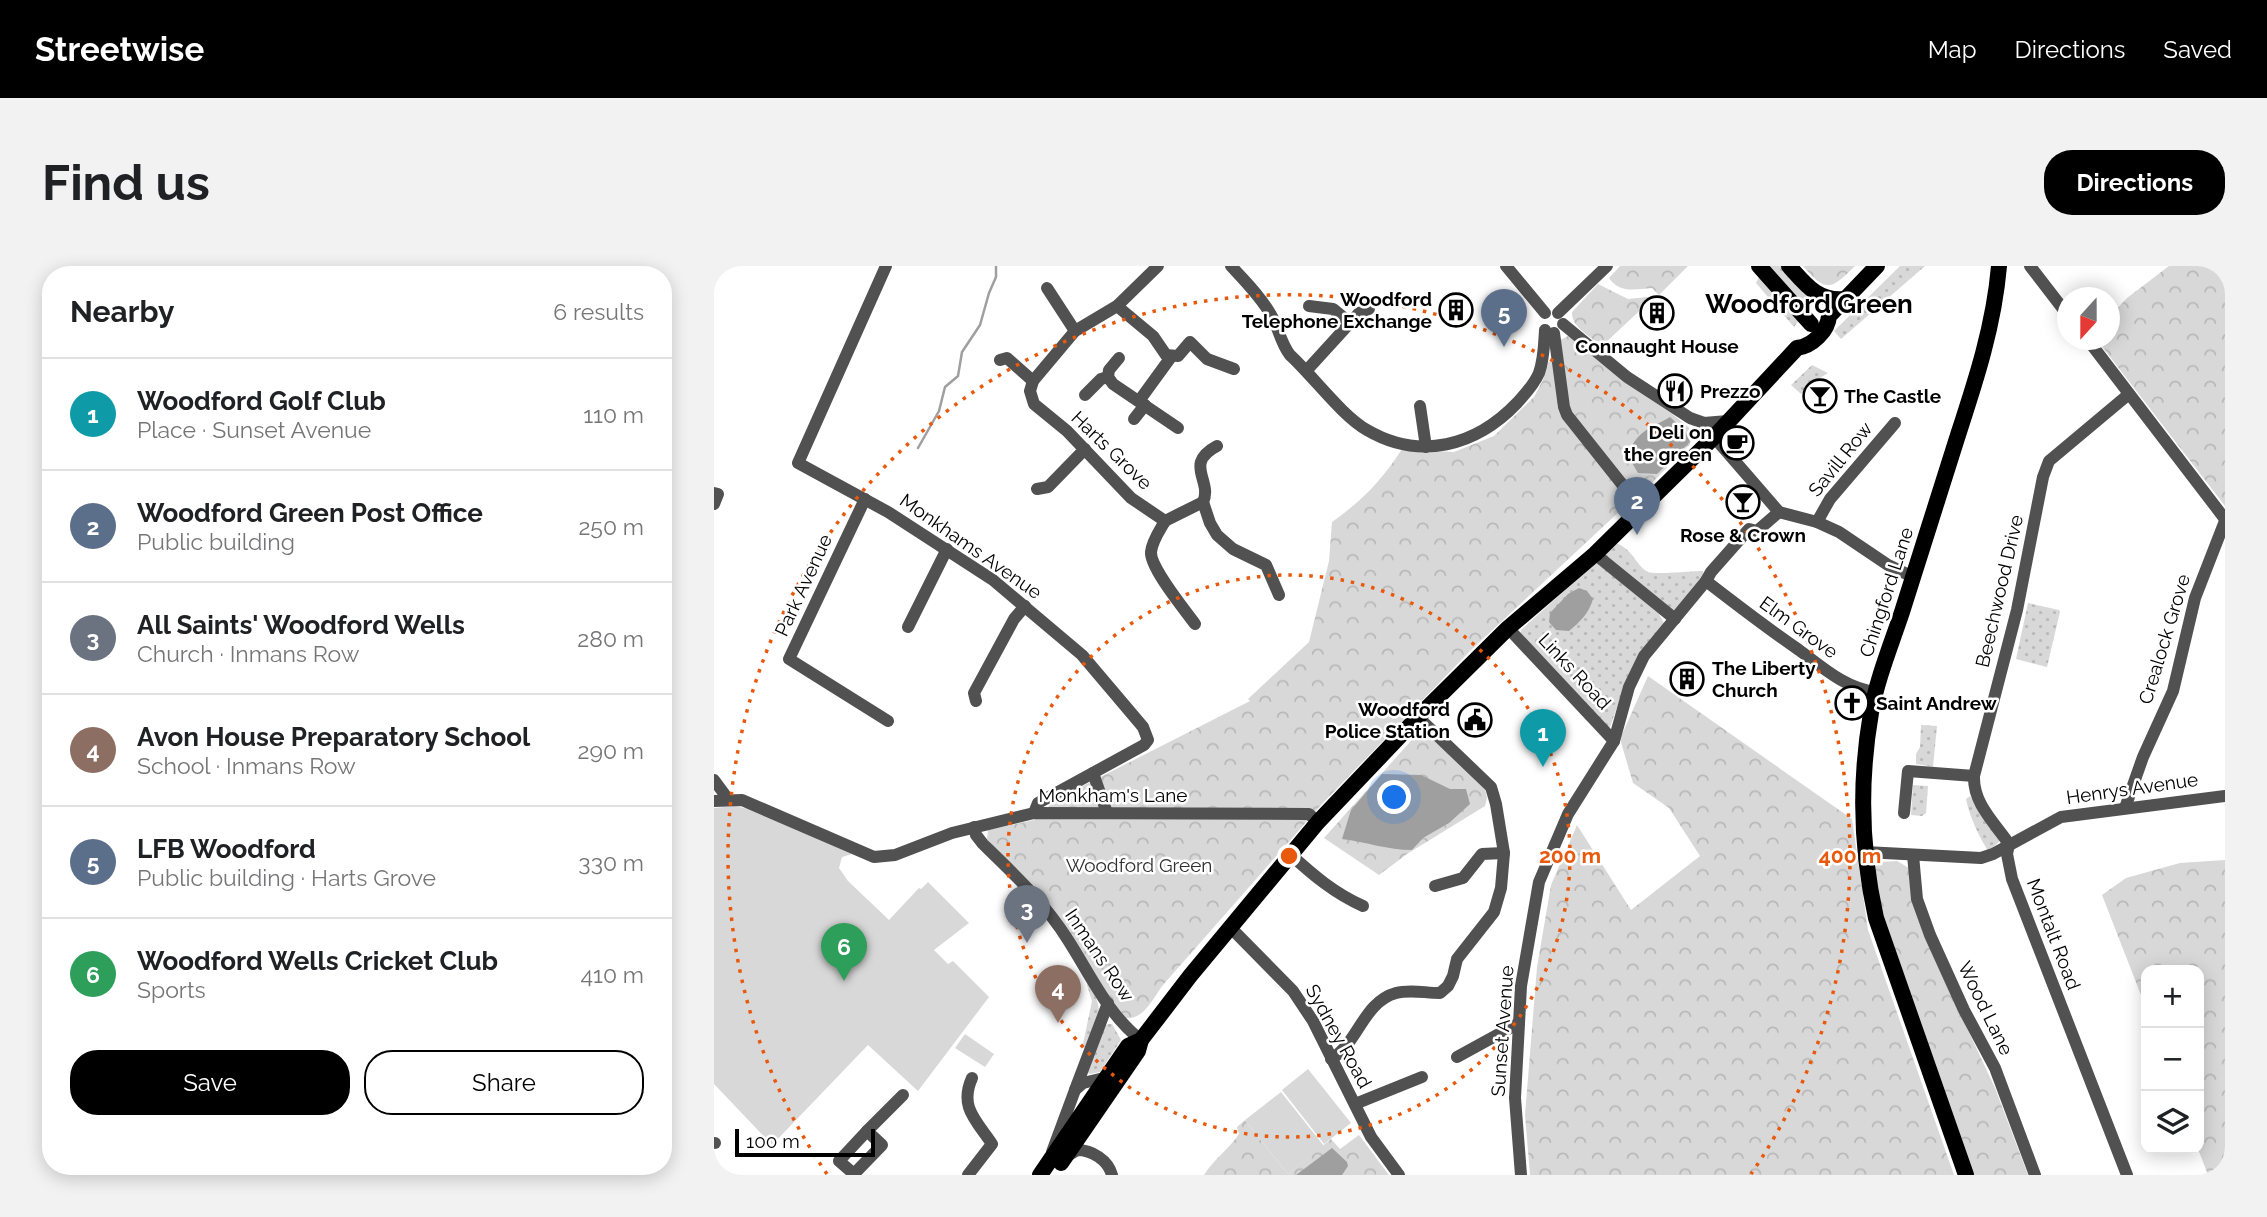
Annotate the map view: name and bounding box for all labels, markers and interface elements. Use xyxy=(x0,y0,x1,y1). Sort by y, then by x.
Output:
text: Streetwise xyxy=(35,30,204,69)
text: Map xyxy=(1928,35,1977,64)
text: Directions xyxy=(2015,35,2125,64)
text: Saved xyxy=(2163,35,2232,64)
button: Directions xyxy=(2044,150,2225,215)
text: Find us xyxy=(42,154,210,211)
north arrow xyxy=(2057,287,2120,350)
place label: Woodford Telephone Exchange xyxy=(1242,288,1432,332)
pin: 5 xyxy=(1481,289,1527,347)
district label: Woodford Green xyxy=(1705,289,1913,319)
building icon: Woodford Telephone Exchange xyxy=(1437,291,1475,329)
text: Nearby xyxy=(70,294,174,329)
building icon: Connaught House xyxy=(1638,294,1676,332)
text: 6 results xyxy=(553,298,644,325)
place label: Connaught House xyxy=(1575,335,1739,357)
restaurant icon: Prezzo xyxy=(1656,372,1694,410)
bar icon: The Castle xyxy=(1801,377,1839,415)
place label: Prezzo xyxy=(1700,380,1760,402)
place label: The Castle xyxy=(1844,385,1941,407)
text: Woodford Golf Club xyxy=(137,386,386,416)
text: 1 xyxy=(87,401,99,428)
text: 110 m xyxy=(583,401,644,428)
street label: Harts Grove xyxy=(1067,406,1157,494)
text: Place · Sunset Avenue xyxy=(137,416,371,443)
street label: Savill Row xyxy=(1803,417,1877,500)
place label: Deli on the green xyxy=(1624,421,1712,465)
cafe icon: Deli on the green xyxy=(1718,424,1756,462)
pin: 2 xyxy=(1614,477,1660,535)
bar icon: Rose & Crown xyxy=(1724,483,1762,521)
street label: Monkhams Avenue xyxy=(896,489,1046,603)
text: Woodford Green Post Office xyxy=(137,498,483,528)
text: 2 xyxy=(87,513,99,540)
text: 250 m xyxy=(578,513,644,540)
street label: Beechwood Drive xyxy=(1971,513,2027,669)
place label: Rose & Crown xyxy=(1680,524,1806,546)
street label: Chingford Lane xyxy=(1855,524,1917,660)
text: Public building xyxy=(137,528,295,555)
street label: Park Avenue xyxy=(770,531,836,639)
street label: Crealock Grove xyxy=(2134,571,2194,707)
street label: Elm Grove xyxy=(1756,591,1842,663)
text: All Saints' Woodford Wells xyxy=(137,610,465,640)
text: 3 xyxy=(87,625,99,652)
text: 280 m xyxy=(577,625,644,652)
street label: Links Road xyxy=(1534,628,1616,714)
text: Church · Inmans Row xyxy=(137,640,359,667)
place label: The Liberty Church xyxy=(1712,657,1816,701)
building icon: The Liberty Church xyxy=(1668,660,1706,698)
church icon: Saint Andrew xyxy=(1833,684,1871,722)
place label: Saint Andrew xyxy=(1876,692,1997,714)
place label: Woodford Police Station xyxy=(1325,698,1450,742)
public building icon: Woodford Police Station xyxy=(1456,701,1494,739)
pin: 1 xyxy=(1520,709,1566,767)
text: Avon House Preparatory School xyxy=(137,722,530,752)
text: 4 xyxy=(86,737,100,764)
text: 290 m xyxy=(577,737,644,764)
text: School · Inmans Row xyxy=(137,752,356,779)
street label: Henrys Avenue xyxy=(2065,768,2199,808)
your location xyxy=(1377,780,1411,814)
street label: Monkham's Lane xyxy=(1039,784,1187,806)
text: LFB Woodford xyxy=(137,834,316,864)
text: 200 m xyxy=(1539,843,1601,868)
text: 400 m xyxy=(1819,843,1881,868)
centre of rings xyxy=(1277,844,1301,868)
text: 5 xyxy=(87,849,99,876)
text: 330 m xyxy=(578,849,644,876)
park label: Woodford Green xyxy=(1066,854,1212,876)
text: Public building · Harts Grove xyxy=(137,864,436,891)
street label: Montalt Road xyxy=(2023,875,2085,993)
pin: 3 xyxy=(1004,885,1050,943)
street label: Inmans Row xyxy=(1061,904,1139,1006)
pin: 6 xyxy=(821,923,867,981)
text: Woodford Wells Cricket Club xyxy=(137,946,498,976)
street label: Wood Lane xyxy=(1954,958,2018,1058)
text: 6 xyxy=(86,961,100,988)
text: 410 m xyxy=(581,961,644,988)
pin: 4 xyxy=(1035,965,1081,1023)
street label: Sunset Avenue xyxy=(1486,965,1518,1097)
map controls xyxy=(2141,965,2204,1154)
button: + xyxy=(2141,965,2204,1028)
text: Sports xyxy=(137,976,206,1003)
street label: Sydney Road xyxy=(1301,980,1377,1092)
button: − xyxy=(2141,1028,2204,1091)
button: Save xyxy=(70,1050,350,1115)
button: Share xyxy=(364,1050,644,1115)
button: layers xyxy=(2141,1091,2204,1154)
scale bar xyxy=(735,1126,875,1158)
text: 100 m xyxy=(746,1130,800,1152)

